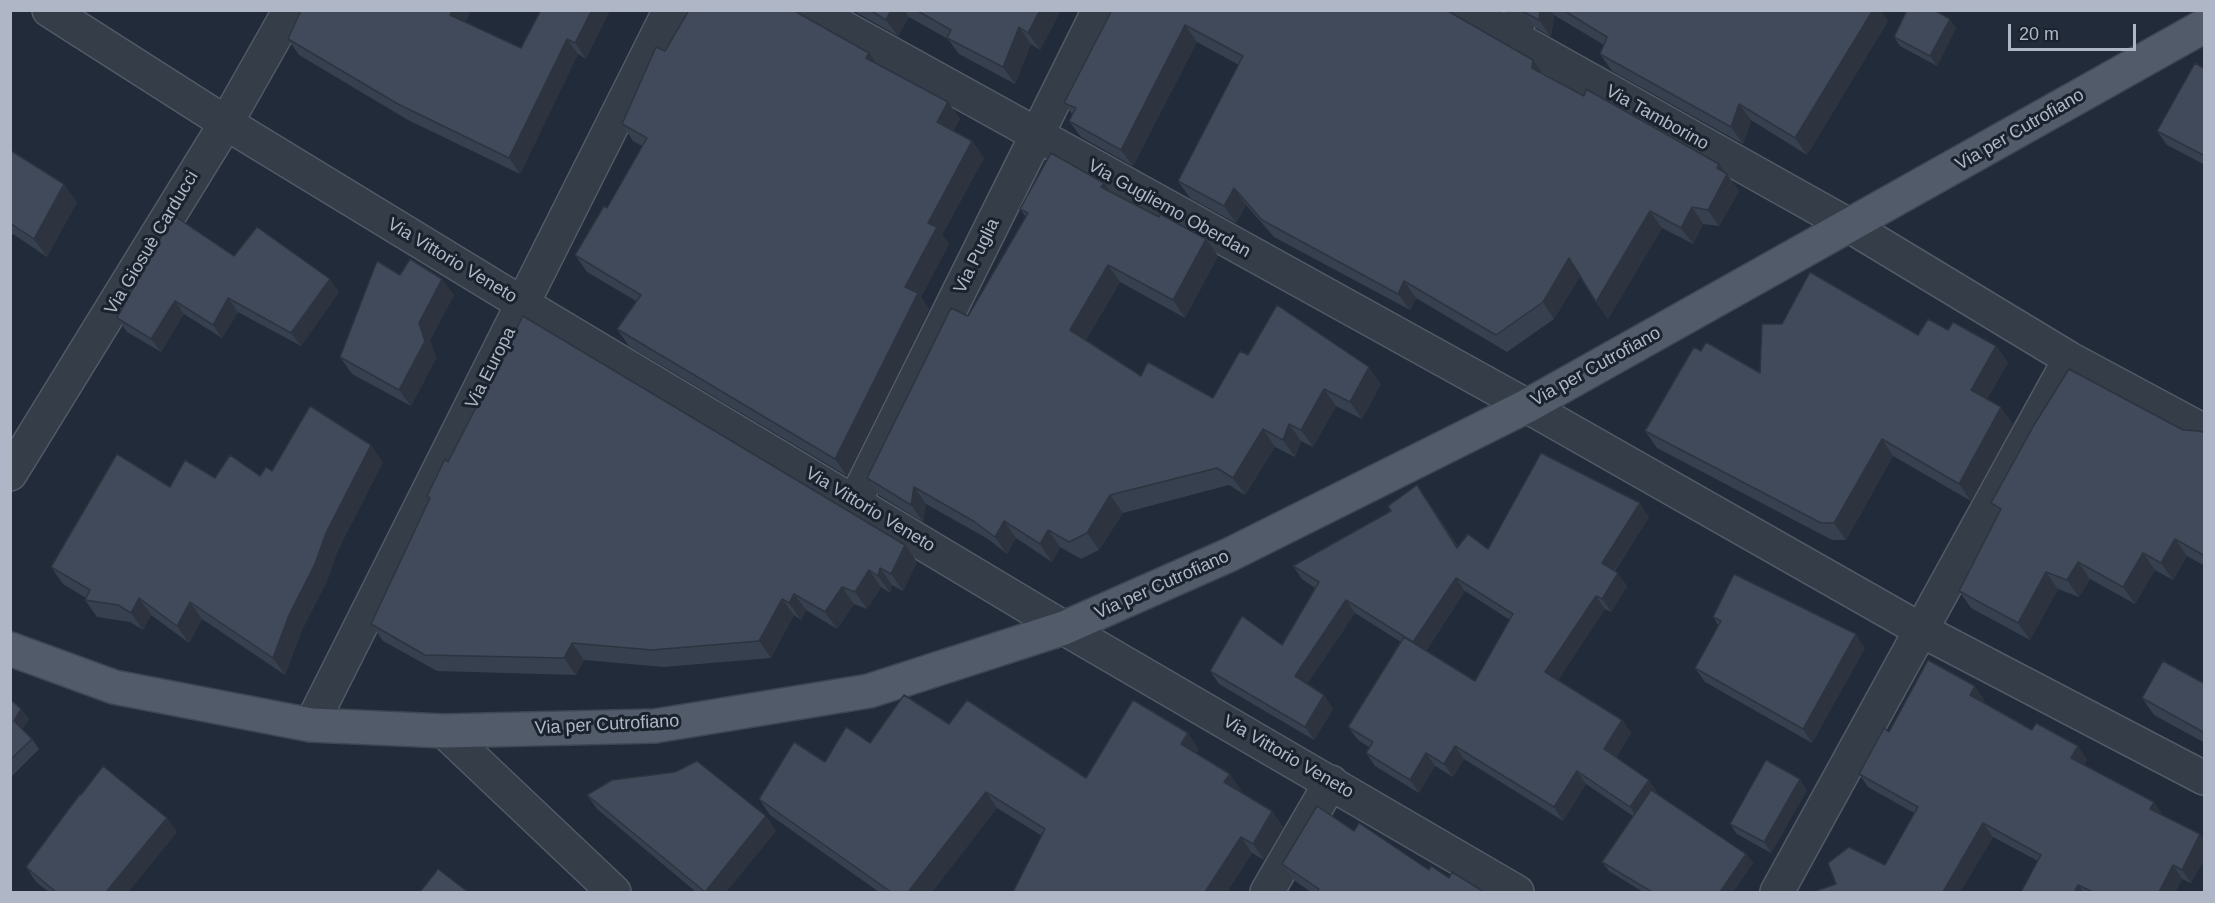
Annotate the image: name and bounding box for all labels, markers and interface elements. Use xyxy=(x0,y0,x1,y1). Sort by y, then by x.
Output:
scale bar xyxy=(2011,12,2138,50)
text: 20 m xyxy=(2019,24,2059,44)
street label: Via Tamborino xyxy=(1602,81,1712,155)
street label: Via per Cutrofiano xyxy=(1952,84,2088,176)
street label: Via Gugliemo Oberdan xyxy=(1084,155,1254,263)
street label: Via Giosuè Carducci xyxy=(101,167,203,319)
street label: Via Vittorio Veneto xyxy=(383,214,521,308)
street label: Via Puglia xyxy=(950,215,1004,297)
street label: Via per Cutrofiano xyxy=(1527,322,1665,412)
street label: Via Europa xyxy=(461,324,521,412)
street label: Via Vittorio Veneto xyxy=(801,463,939,557)
street label: Via per Cutrofiano xyxy=(1091,546,1233,624)
street label: Via per Cutrofiano xyxy=(534,710,680,740)
street label: Via Vittorio Veneto xyxy=(1219,711,1357,803)

